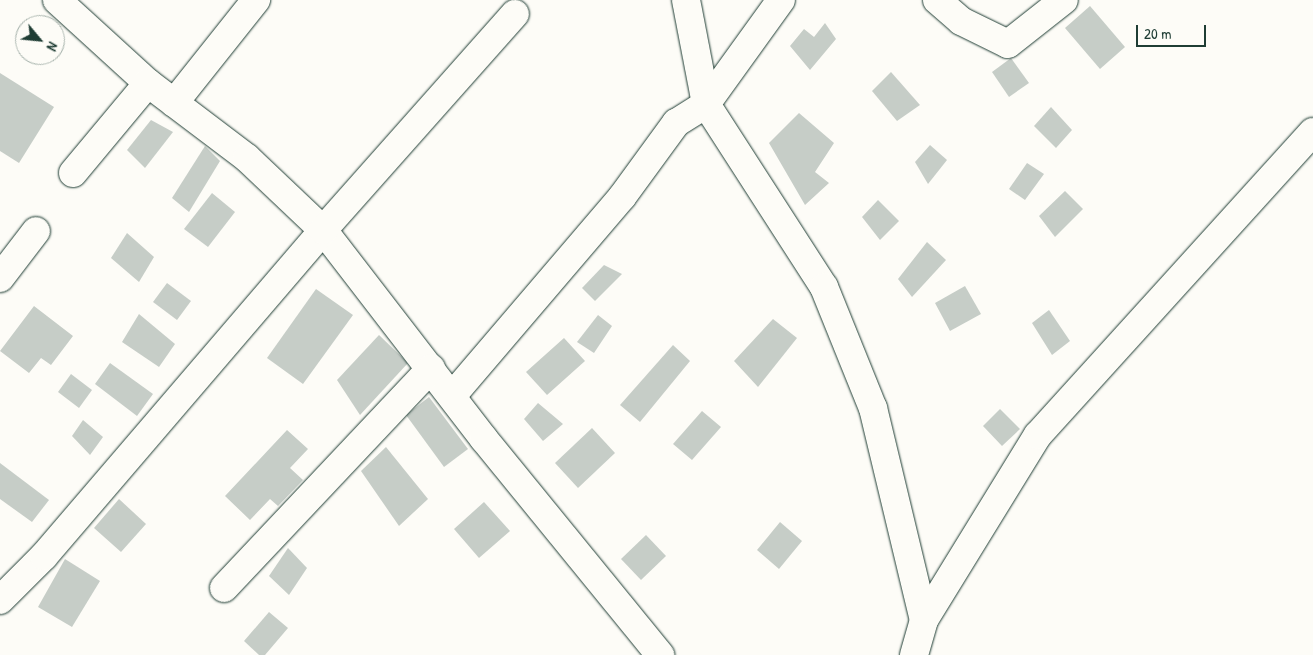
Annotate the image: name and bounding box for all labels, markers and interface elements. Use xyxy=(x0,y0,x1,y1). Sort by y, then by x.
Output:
north arrow xyxy=(15,15,65,65)
scale bar xyxy=(1138,15,1208,47)
text: 20 m xyxy=(1144,23,1171,44)
text: N xyxy=(43,39,63,55)

